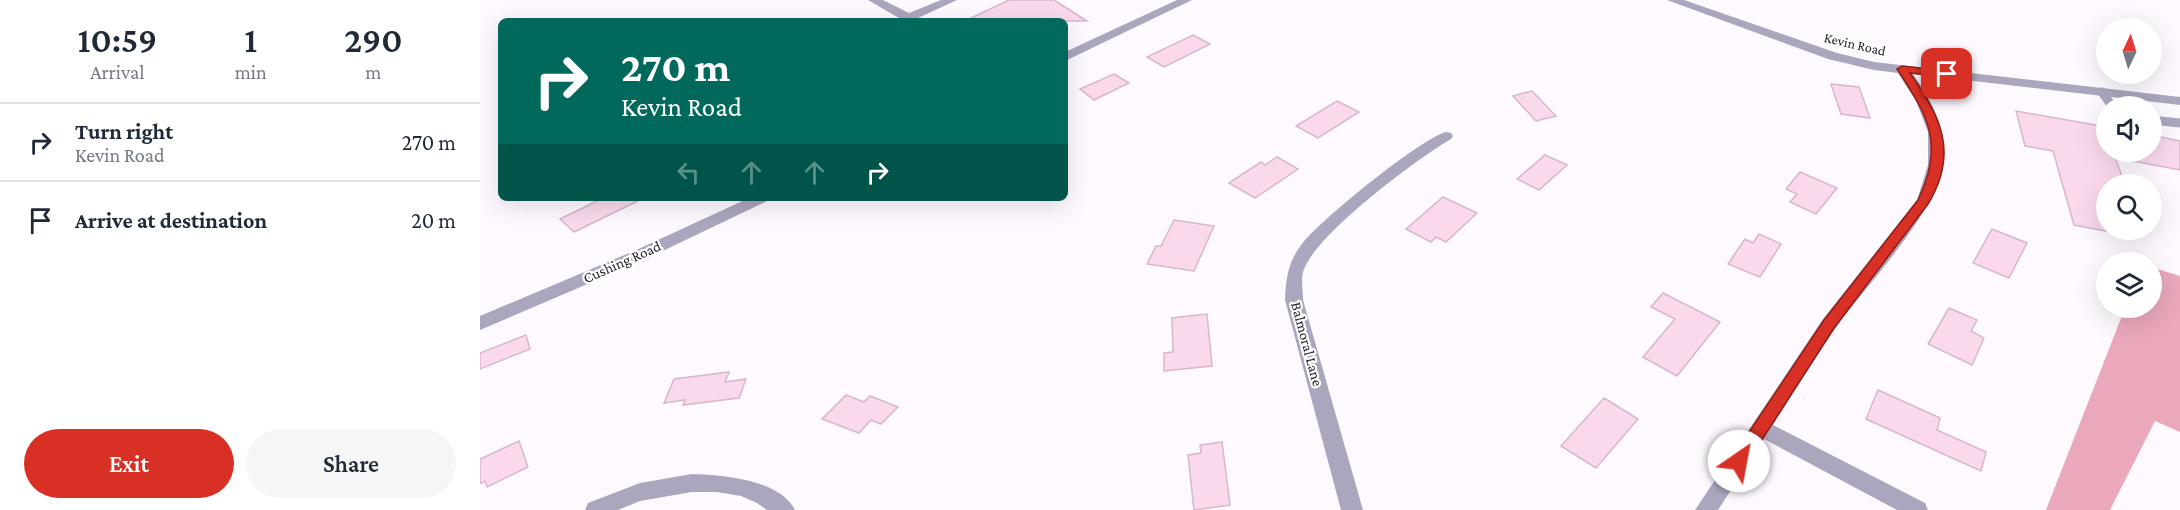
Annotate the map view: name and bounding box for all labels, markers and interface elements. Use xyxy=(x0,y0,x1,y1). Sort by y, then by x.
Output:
north arrow xyxy=(2096,18,2162,84)
map controls xyxy=(2096,18,2162,318)
text: 10:59 xyxy=(78,20,157,60)
text: 1 xyxy=(244,20,257,60)
text: 290 xyxy=(344,20,402,60)
street label: Kevin Road xyxy=(1823,29,1888,59)
icon: right xyxy=(522,42,600,120)
text: 270 m xyxy=(621,43,730,90)
pin xyxy=(1921,48,1972,99)
icon: arrive xyxy=(1930,57,1963,90)
text: Arrival xyxy=(90,61,145,83)
text: min xyxy=(235,61,267,83)
text: m xyxy=(365,61,381,83)
text: Kevin Road xyxy=(621,92,742,122)
button: sound xyxy=(2096,96,2162,162)
text: Turn right xyxy=(75,119,173,144)
icon: right xyxy=(24,126,57,159)
text: 270 m xyxy=(402,130,456,155)
text: Kevin Road xyxy=(75,144,165,166)
icon: left xyxy=(672,156,705,189)
icon: ahead xyxy=(735,156,768,189)
icon: ahead xyxy=(798,156,831,189)
icon: right xyxy=(861,156,894,189)
button: search xyxy=(2096,174,2162,240)
icon: arrive xyxy=(24,204,57,237)
text: Arrive at destination xyxy=(75,208,267,233)
text: 20 m xyxy=(411,208,456,233)
street label: Cushing Road xyxy=(581,238,664,287)
button: layers xyxy=(2096,252,2162,318)
street label: Balmoral Lane xyxy=(1288,300,1326,388)
button: Exit xyxy=(24,429,234,498)
button: Share xyxy=(246,429,456,498)
position arrow xyxy=(1707,429,1771,493)

